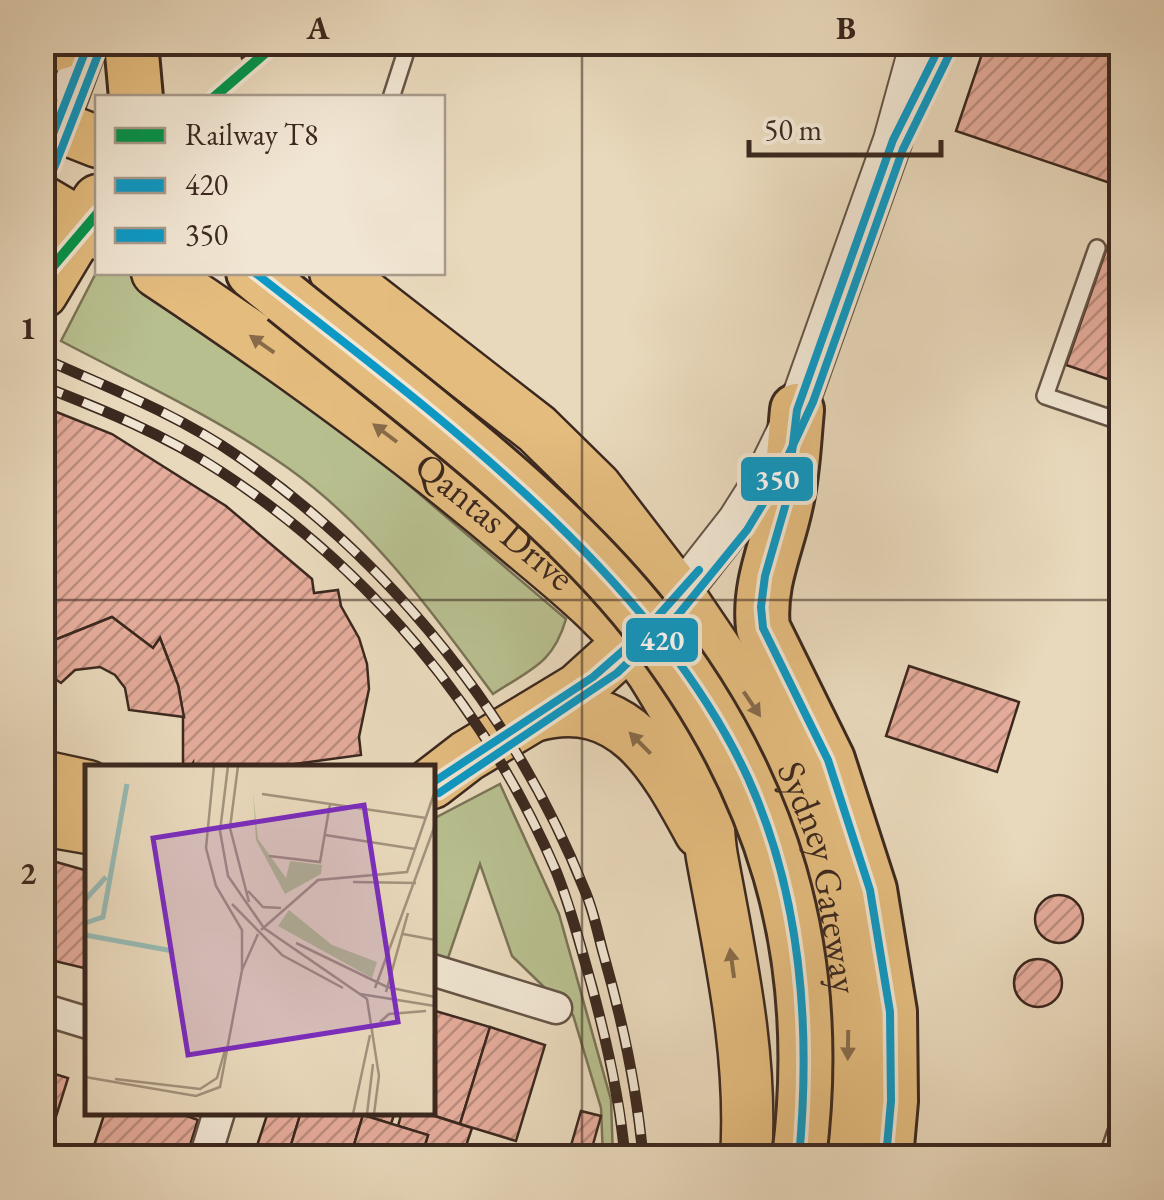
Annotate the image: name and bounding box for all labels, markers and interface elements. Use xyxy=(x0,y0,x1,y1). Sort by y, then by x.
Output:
text: A xyxy=(305,7,330,49)
text: B xyxy=(836,7,856,49)
legend xyxy=(95,95,445,275)
scale bar xyxy=(749,95,942,157)
text: 50 m xyxy=(764,110,822,149)
text: Railway T8 xyxy=(185,115,318,154)
text: 420 xyxy=(185,165,228,204)
text: 350 xyxy=(185,215,228,254)
text: 1 xyxy=(20,307,36,349)
one-way arrow xyxy=(249,335,276,354)
one-way arrow xyxy=(372,424,398,444)
street label: Qantas Drive xyxy=(405,441,585,601)
line badge: 350 xyxy=(739,455,815,503)
text: 350 xyxy=(755,461,799,497)
line badge: 420 xyxy=(624,616,700,664)
text: 420 xyxy=(640,622,684,658)
one-way arrow xyxy=(742,691,761,718)
one-way arrow xyxy=(629,732,653,756)
street label: Sydney Gateway xyxy=(767,754,871,997)
inset map xyxy=(85,765,435,1115)
text: 2 xyxy=(20,852,37,894)
one-way arrow xyxy=(723,946,739,978)
one-way arrow xyxy=(840,1030,856,1062)

